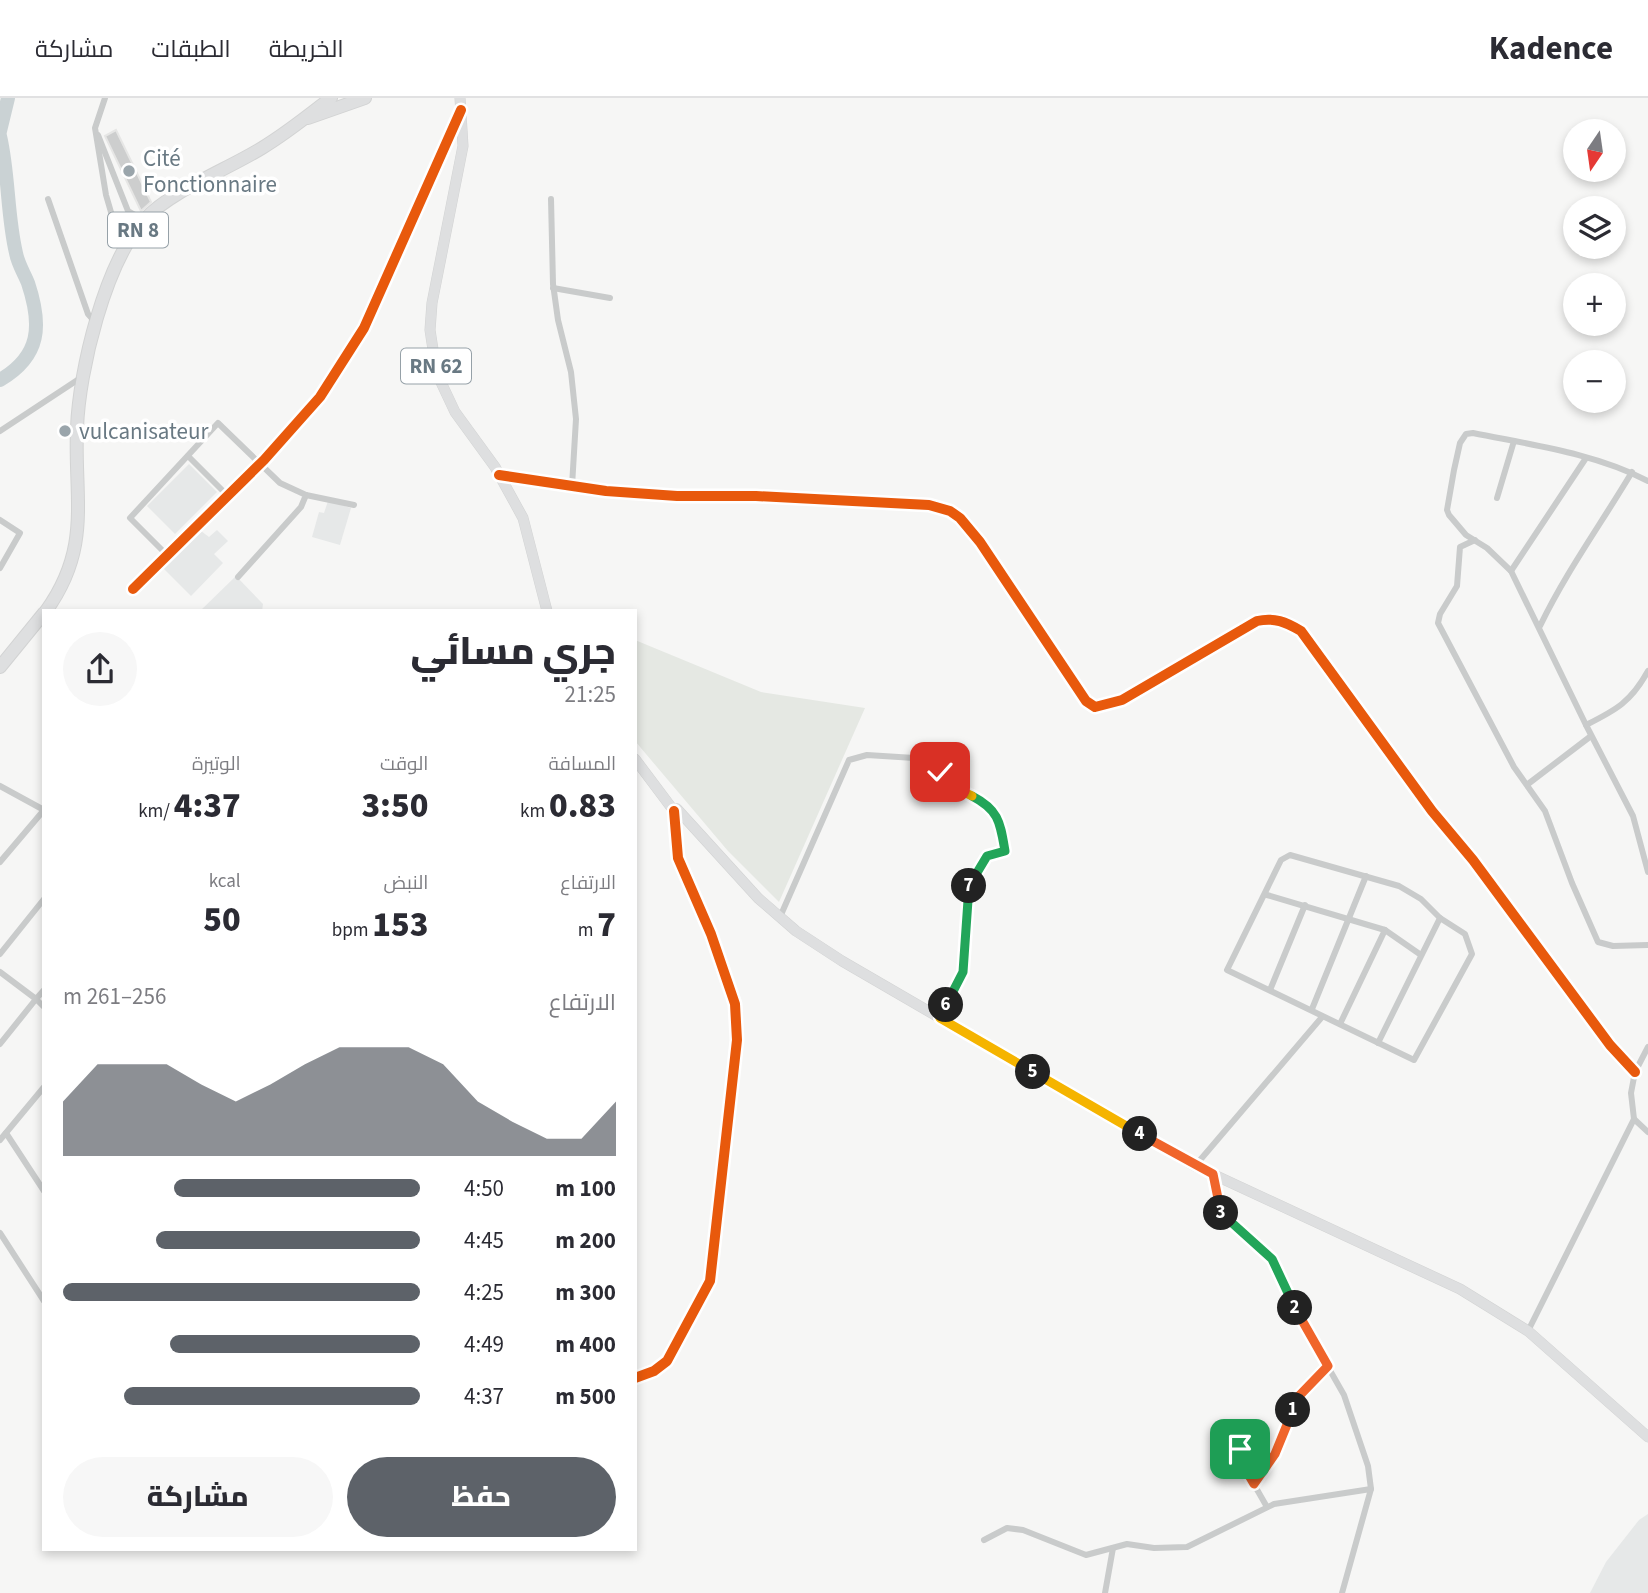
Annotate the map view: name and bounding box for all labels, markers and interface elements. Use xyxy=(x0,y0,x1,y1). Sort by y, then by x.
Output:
text: Kadence xyxy=(1489,25,1613,72)
text: مشاركة xyxy=(35,32,113,67)
text: الطبقات xyxy=(151,32,231,67)
text: الخريطة xyxy=(269,32,344,67)
north arrow xyxy=(1563,119,1626,182)
map controls xyxy=(1563,119,1626,413)
place label: Cité Fonctionnaire xyxy=(143,142,277,201)
marker: Cité Fonctionnaire xyxy=(121,163,137,179)
button: layers xyxy=(1563,196,1626,259)
road number: RN 8 xyxy=(108,212,168,248)
button: + xyxy=(1563,273,1626,336)
road number: RN 62 xyxy=(401,348,471,384)
button: − xyxy=(1563,350,1626,413)
place label: vulcanisateur xyxy=(79,415,210,448)
marker: vulcanisateur xyxy=(57,423,73,439)
text: جري مسائي xyxy=(411,625,616,679)
button: share xyxy=(63,632,137,706)
text: 21:25 xyxy=(565,678,616,711)
pin xyxy=(910,742,970,802)
text: الوتيرة xyxy=(192,751,241,778)
text: الوقت xyxy=(380,751,428,778)
text: المسافة xyxy=(548,751,616,778)
icon: check xyxy=(921,753,959,791)
text: 4:37 xyxy=(174,781,241,831)
text: 3:50 xyxy=(361,781,428,831)
text: 0.83 xyxy=(549,781,616,831)
text: /km xyxy=(138,798,174,825)
text: km xyxy=(520,798,549,825)
text: kcal xyxy=(209,868,241,895)
pin: 7 xyxy=(951,868,986,904)
text: النبض xyxy=(384,870,428,897)
text: الارتفاع xyxy=(560,870,616,897)
text: 7 xyxy=(963,872,974,899)
text: 50 xyxy=(203,895,241,945)
text: 153 xyxy=(372,900,428,950)
text: 7 xyxy=(597,900,616,950)
text: bpm xyxy=(332,917,372,944)
text: m xyxy=(578,917,597,944)
text: 256–261 m xyxy=(63,980,166,1013)
text: الارتفاع xyxy=(549,986,616,1019)
pin: 6 xyxy=(928,988,964,1023)
text: 6 xyxy=(940,991,951,1018)
pin: 5 xyxy=(1016,1054,1050,1090)
text: 5 xyxy=(1027,1058,1038,1085)
pin: 4 xyxy=(1122,1116,1158,1152)
text: 4 xyxy=(1134,1120,1145,1147)
text: 4:50 xyxy=(464,1172,504,1205)
text: 100 m xyxy=(555,1172,616,1205)
pin: 3 xyxy=(1204,1196,1238,1230)
text: 3 xyxy=(1215,1199,1226,1226)
text: 4:45 xyxy=(464,1224,504,1257)
text: 200 m xyxy=(555,1224,616,1257)
text: 4:25 xyxy=(464,1276,504,1309)
text: 300 m xyxy=(555,1276,616,1309)
pin: 2 xyxy=(1278,1290,1312,1326)
text: 2 xyxy=(1289,1294,1300,1321)
text: 4:49 xyxy=(464,1328,504,1361)
text: 400 m xyxy=(555,1328,616,1361)
text: 4:37 xyxy=(464,1380,504,1413)
text: 500 m xyxy=(555,1380,616,1413)
pin: 1 xyxy=(1276,1392,1310,1428)
text: 1 xyxy=(1287,1396,1298,1423)
pin xyxy=(1210,1419,1270,1479)
icon: arrive xyxy=(1221,1430,1259,1468)
button: مشاركة xyxy=(63,1457,333,1537)
button: حفظ xyxy=(347,1457,616,1537)

